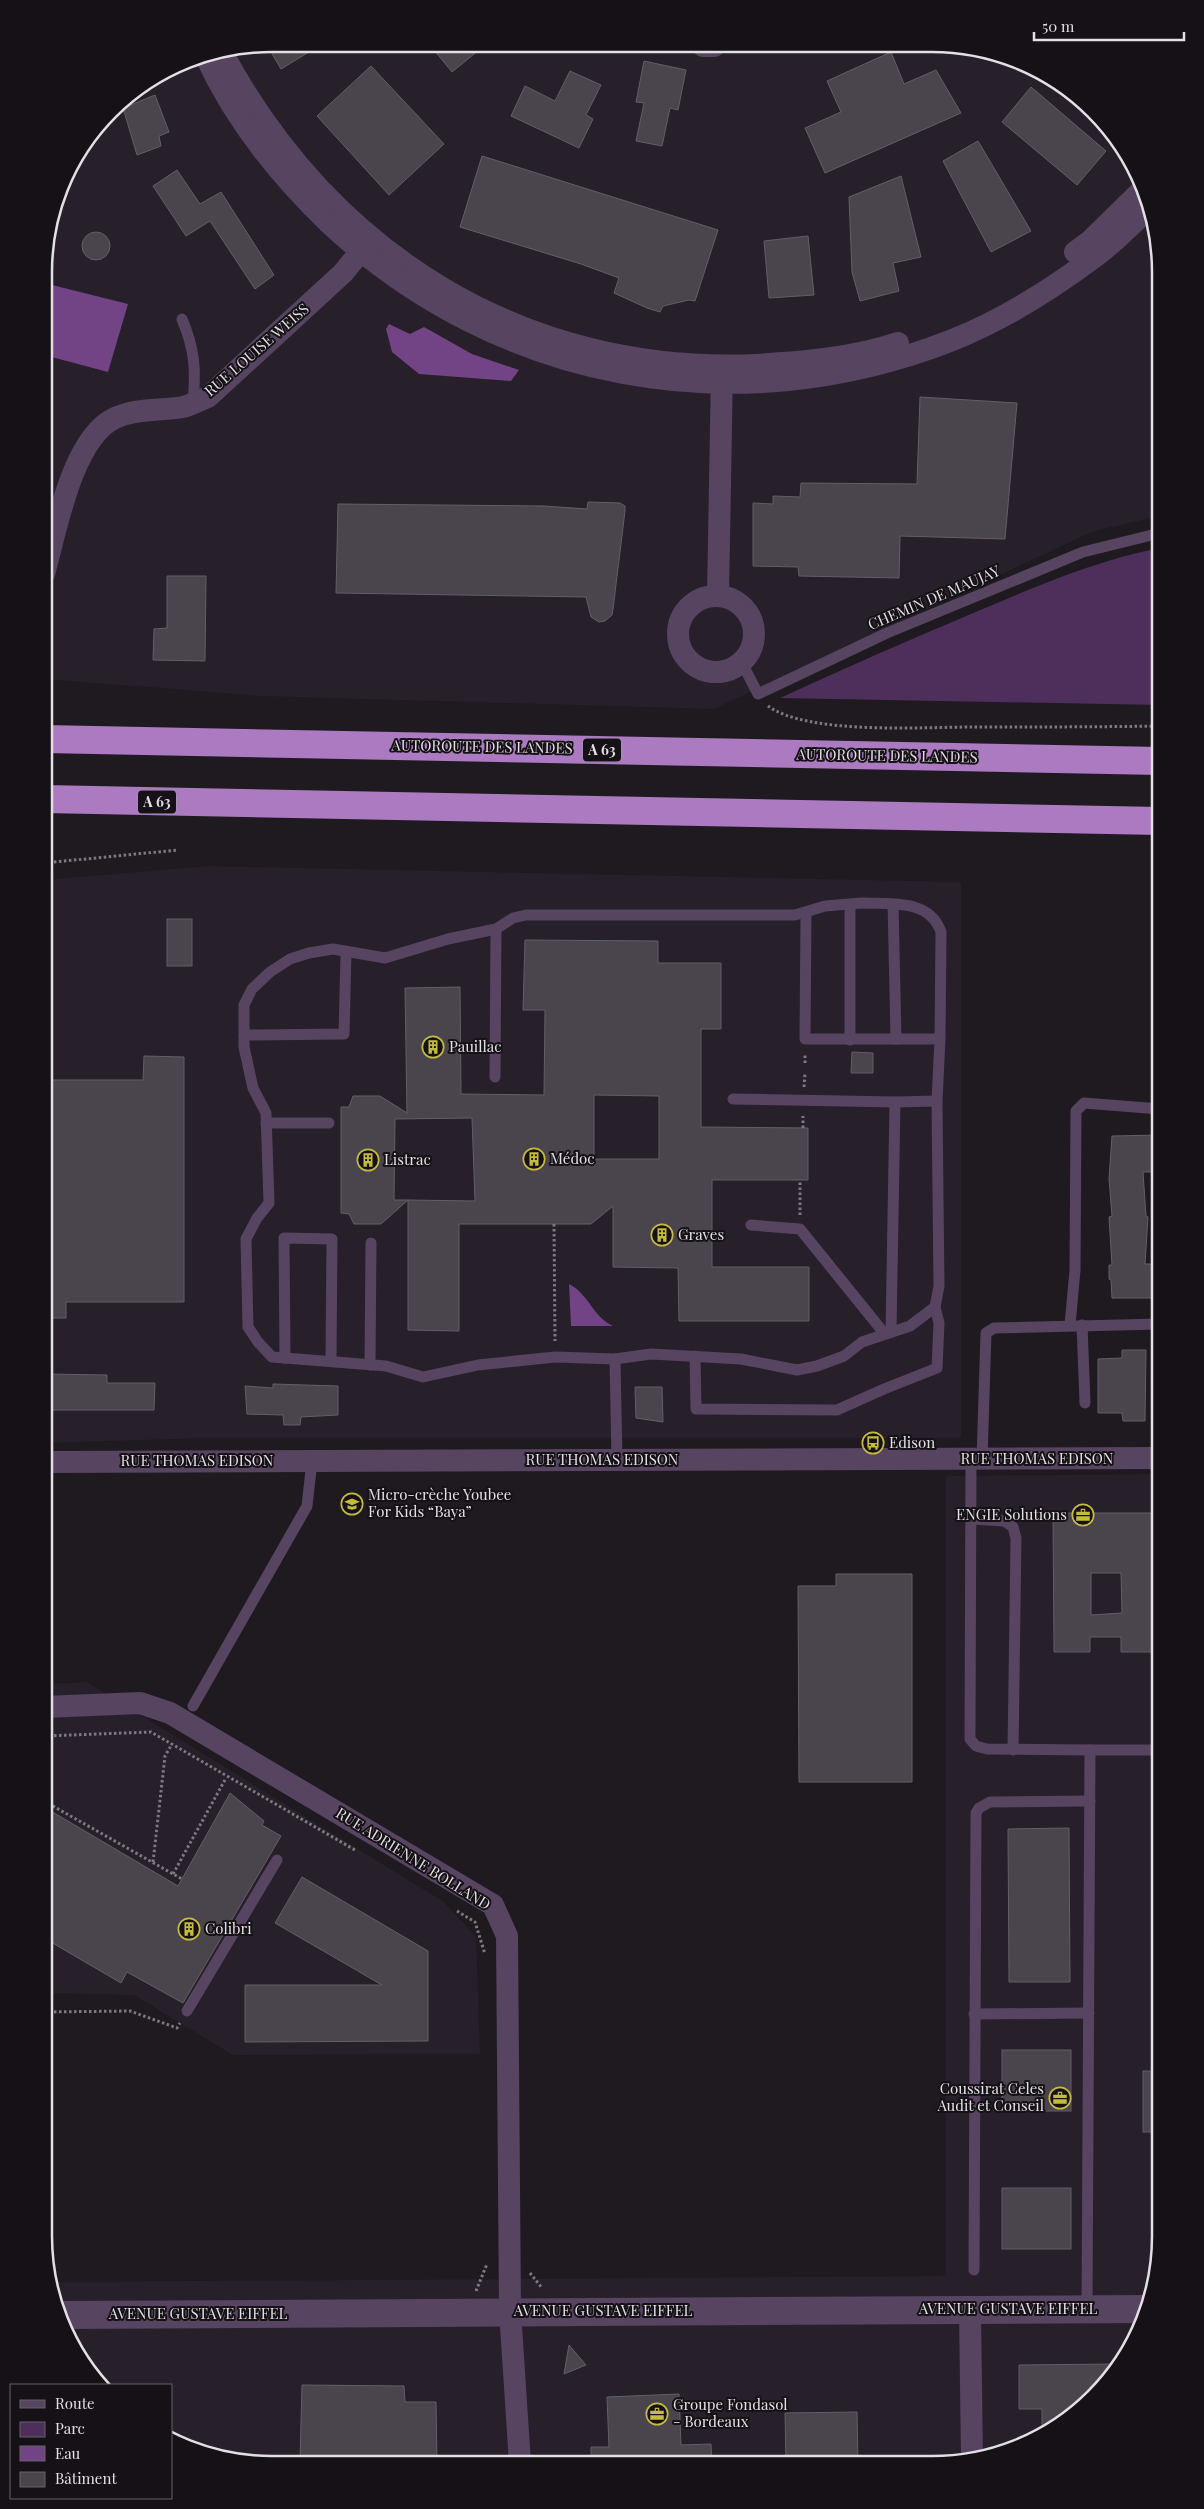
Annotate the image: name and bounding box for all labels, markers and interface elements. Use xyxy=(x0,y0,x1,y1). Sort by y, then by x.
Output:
scale bar xyxy=(1034,10,1184,42)
text: 50 m xyxy=(1042,16,1075,36)
street label: RUE LOUISE WEISS xyxy=(200,298,313,400)
street label: CHEMIN DE MAUJAY xyxy=(864,560,1003,634)
street label: AUTOROUTE DES LANDES xyxy=(390,734,573,758)
road number: A 63 xyxy=(583,738,621,762)
street label: AUTOROUTE DES LANDES xyxy=(795,743,978,767)
road number: A 63 xyxy=(138,790,176,814)
building icon: Pauillac xyxy=(421,1035,445,1059)
place label: Pauillac xyxy=(449,1036,502,1056)
building icon: Médoc xyxy=(522,1147,546,1171)
building icon: Listrac xyxy=(356,1148,380,1172)
place label: Médoc xyxy=(550,1148,595,1168)
place label: Listrac xyxy=(384,1149,431,1169)
building icon: Graves xyxy=(650,1223,674,1247)
place label: Graves xyxy=(678,1224,724,1244)
bus stop icon: Edison xyxy=(861,1431,885,1455)
place label: Edison xyxy=(889,1432,935,1452)
street label: RUE THOMAS EDISON xyxy=(961,1448,1114,1468)
street label: RUE THOMAS EDISON xyxy=(526,1449,679,1469)
street label: RUE THOMAS EDISON xyxy=(121,1450,274,1470)
place label: Micro-crèche Youbee For Kids “Baya” xyxy=(368,1484,511,1521)
school or university icon: Micro-crèche Youbee For Kids “Baya” xyxy=(340,1492,364,1516)
office icon: ENGIE Solutions xyxy=(1071,1503,1095,1527)
place label: ENGIE Solutions xyxy=(956,1504,1067,1524)
street label: RUE ADRIENNE BOLLAND xyxy=(332,1802,495,1914)
building icon: Colibri xyxy=(177,1917,201,1941)
place label: Colibri xyxy=(205,1918,252,1938)
place label: Coussirat Celes Audit et Conseil xyxy=(937,2078,1044,2115)
office icon: Coussirat Celes Audit et Conseil xyxy=(1048,2086,1072,2110)
street label: AVENUE GUSTAVE EIFFEL xyxy=(918,2298,1098,2318)
street label: AVENUE GUSTAVE EIFFEL xyxy=(513,2300,693,2320)
street label: AVENUE GUSTAVE EIFFEL xyxy=(108,2303,288,2323)
legend xyxy=(10,2384,172,2499)
text: Route xyxy=(55,2393,95,2413)
place label: Groupe Fondasol - Bordeaux xyxy=(673,2394,788,2431)
office icon: Groupe Fondasol - Bordeaux xyxy=(645,2402,669,2426)
text: Parc xyxy=(55,2418,85,2438)
text: Eau xyxy=(55,2443,81,2463)
text: Bâtiment xyxy=(55,2468,117,2488)

